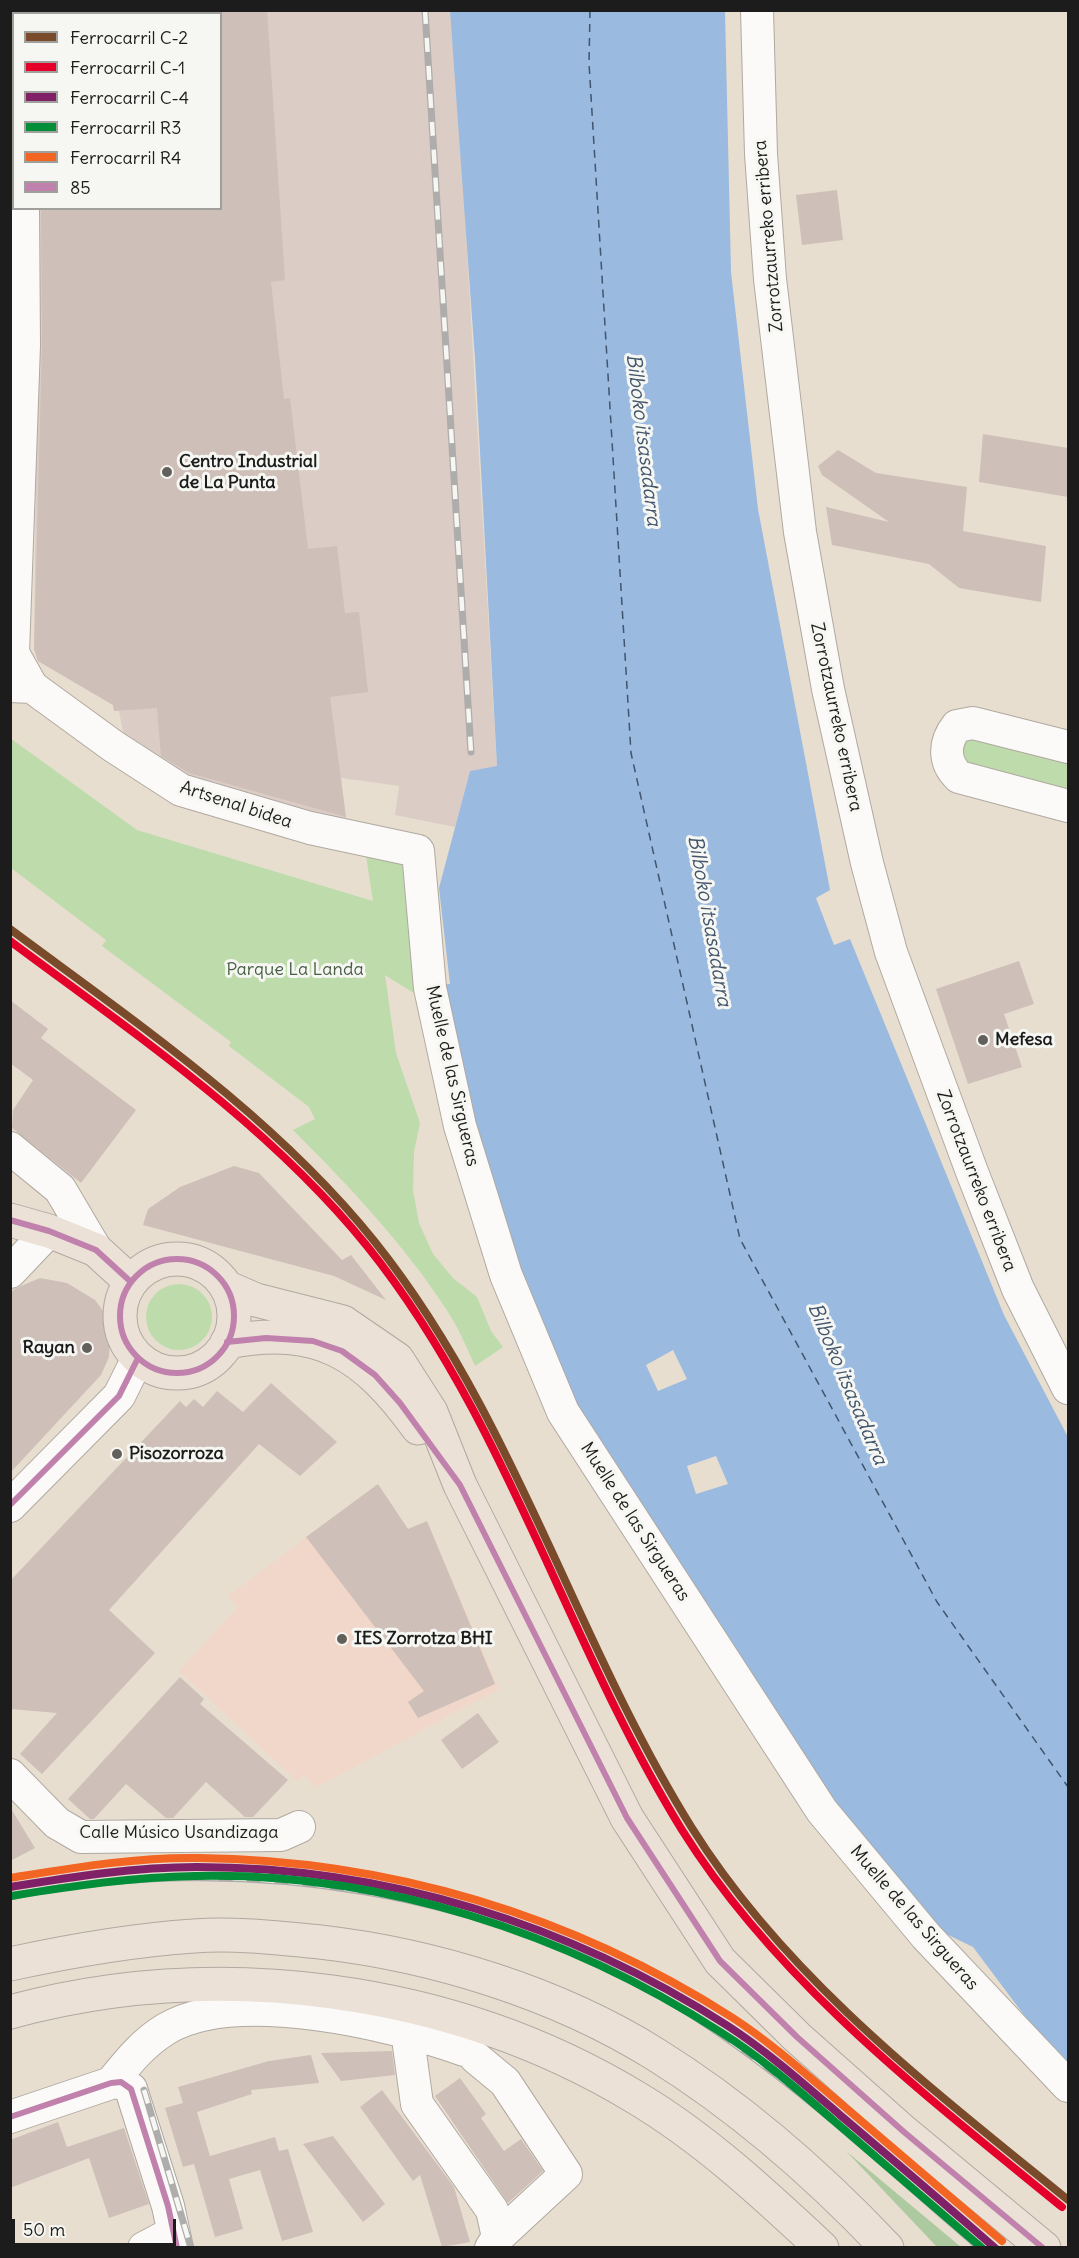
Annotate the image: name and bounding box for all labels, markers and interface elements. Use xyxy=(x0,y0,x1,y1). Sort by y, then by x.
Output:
legend xyxy=(12,12,222,210)
text: Ferrocarril C-2 xyxy=(70,26,188,49)
text: Ferrocarril C-1 xyxy=(70,56,185,79)
text: Ferrocarril C-4 xyxy=(70,86,189,109)
text: Ferrocarril R3 xyxy=(70,116,182,139)
street label: Zorrotzaurreko erribera xyxy=(750,139,788,333)
text: Ferrocarril R4 xyxy=(70,146,181,169)
text: 85 xyxy=(70,176,91,199)
water label: Bilboko itsasadarra xyxy=(621,353,665,527)
place label: Centro Industrial de La Punta xyxy=(179,451,317,494)
marker: Centro Industrial de La Punta xyxy=(160,465,174,479)
street label: Zorrotzaurreko erribera xyxy=(805,621,867,813)
street label: Artsenal bidea xyxy=(177,777,295,833)
water label: Bilboko itsasadarra xyxy=(682,834,736,1008)
park label: Parque La Landa xyxy=(226,959,364,981)
street label: Muelle de las Sirgueras xyxy=(421,983,483,1169)
place label: Mefesa xyxy=(995,1029,1053,1051)
marker: Mefesa xyxy=(976,1033,990,1047)
street label: Zorrotzaurreko erribera xyxy=(931,1087,1021,1275)
water label: Bilboko itsasadarra xyxy=(802,1300,892,1468)
place label: Rayan xyxy=(23,1337,75,1359)
marker: Rayan xyxy=(80,1341,94,1355)
street label: Muelle de las Sirgueras xyxy=(576,1439,694,1605)
place label: Pisozorroza xyxy=(129,1443,224,1465)
marker: Pisozorroza xyxy=(110,1447,124,1461)
place label: IES Zorrotza BHI xyxy=(354,1628,493,1650)
marker: IES Zorrotza BHI xyxy=(335,1632,349,1646)
street label: Calle Músico Usandizaga xyxy=(79,1822,279,1844)
street label: Muelle de las Sirgueras xyxy=(845,1841,983,1995)
scale bar xyxy=(15,2207,178,2245)
text: 50 m xyxy=(23,2218,65,2241)

